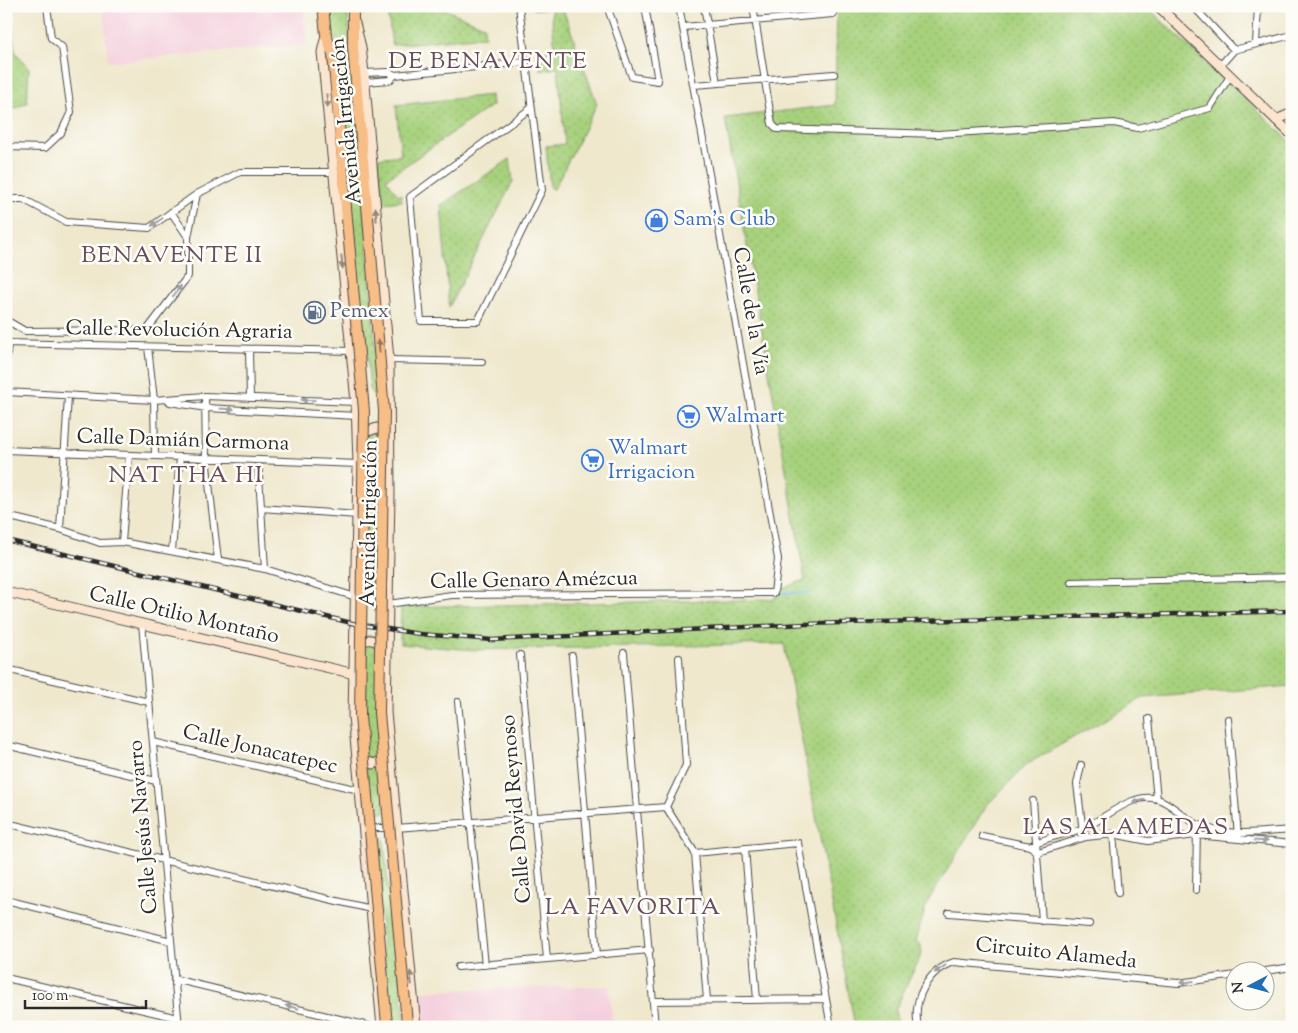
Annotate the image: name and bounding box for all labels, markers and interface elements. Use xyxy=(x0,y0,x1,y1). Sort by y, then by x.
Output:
street label: Avenida Irrigación xyxy=(323,36,371,206)
district label: DE BENAVENTE xyxy=(388,45,588,79)
one-way arrow xyxy=(323,93,331,109)
place label: Sam's Club xyxy=(673,205,776,235)
one-way arrow xyxy=(372,206,380,222)
shop icon: Sam's Club xyxy=(645,208,669,232)
one-way arrow xyxy=(151,217,164,227)
district label: BENAVENTE II xyxy=(81,239,263,273)
street label: Calle de la Vía xyxy=(724,245,776,378)
one-way arrow xyxy=(338,255,346,271)
one-way arrow xyxy=(171,285,182,298)
place label: Pemex xyxy=(330,297,389,327)
fuel station icon: Pemex xyxy=(302,300,326,324)
street label: Calle Revolución Agraria xyxy=(65,314,293,348)
one-way arrow xyxy=(374,338,382,354)
one-way arrow xyxy=(299,396,315,404)
place label: Walmart xyxy=(705,402,784,432)
one-way arrow xyxy=(219,405,235,413)
supermarket icon: Walmart xyxy=(677,405,701,429)
street label: Calle Damián Carmona xyxy=(76,422,290,460)
place label: Walmart Irrigacion xyxy=(608,434,695,488)
street label: Avenida Irrigación xyxy=(354,439,386,607)
supermarket icon: Walmart Irrigacion xyxy=(580,449,604,473)
district label: NAT THA HI xyxy=(108,459,264,493)
street label: Calle Genaro Amézcua xyxy=(430,564,638,598)
street label: Calle Otilio Montaño xyxy=(86,580,282,652)
street label: Calle David Reynoso xyxy=(494,713,540,905)
street label: Calle Jonacatepec xyxy=(180,718,340,782)
street label: Calle Jesús Navarro xyxy=(121,739,167,915)
one-way arrow xyxy=(1131,797,1146,805)
district label: LAS ALAMEDAS xyxy=(1023,811,1229,845)
one-way arrow xyxy=(1253,837,1269,845)
district label: LA FAVORITA xyxy=(545,891,721,925)
street label: Circuito Alameda xyxy=(974,931,1138,977)
north arrow xyxy=(1226,960,1276,1010)
one-way arrow xyxy=(933,964,947,974)
one-way arrow xyxy=(407,970,415,986)
scale bar xyxy=(25,978,146,1010)
one-way arrow xyxy=(1179,978,1195,986)
text: N xyxy=(1229,981,1250,994)
text: 100 m xyxy=(32,986,69,1007)
one-way arrow xyxy=(284,1003,299,1011)

